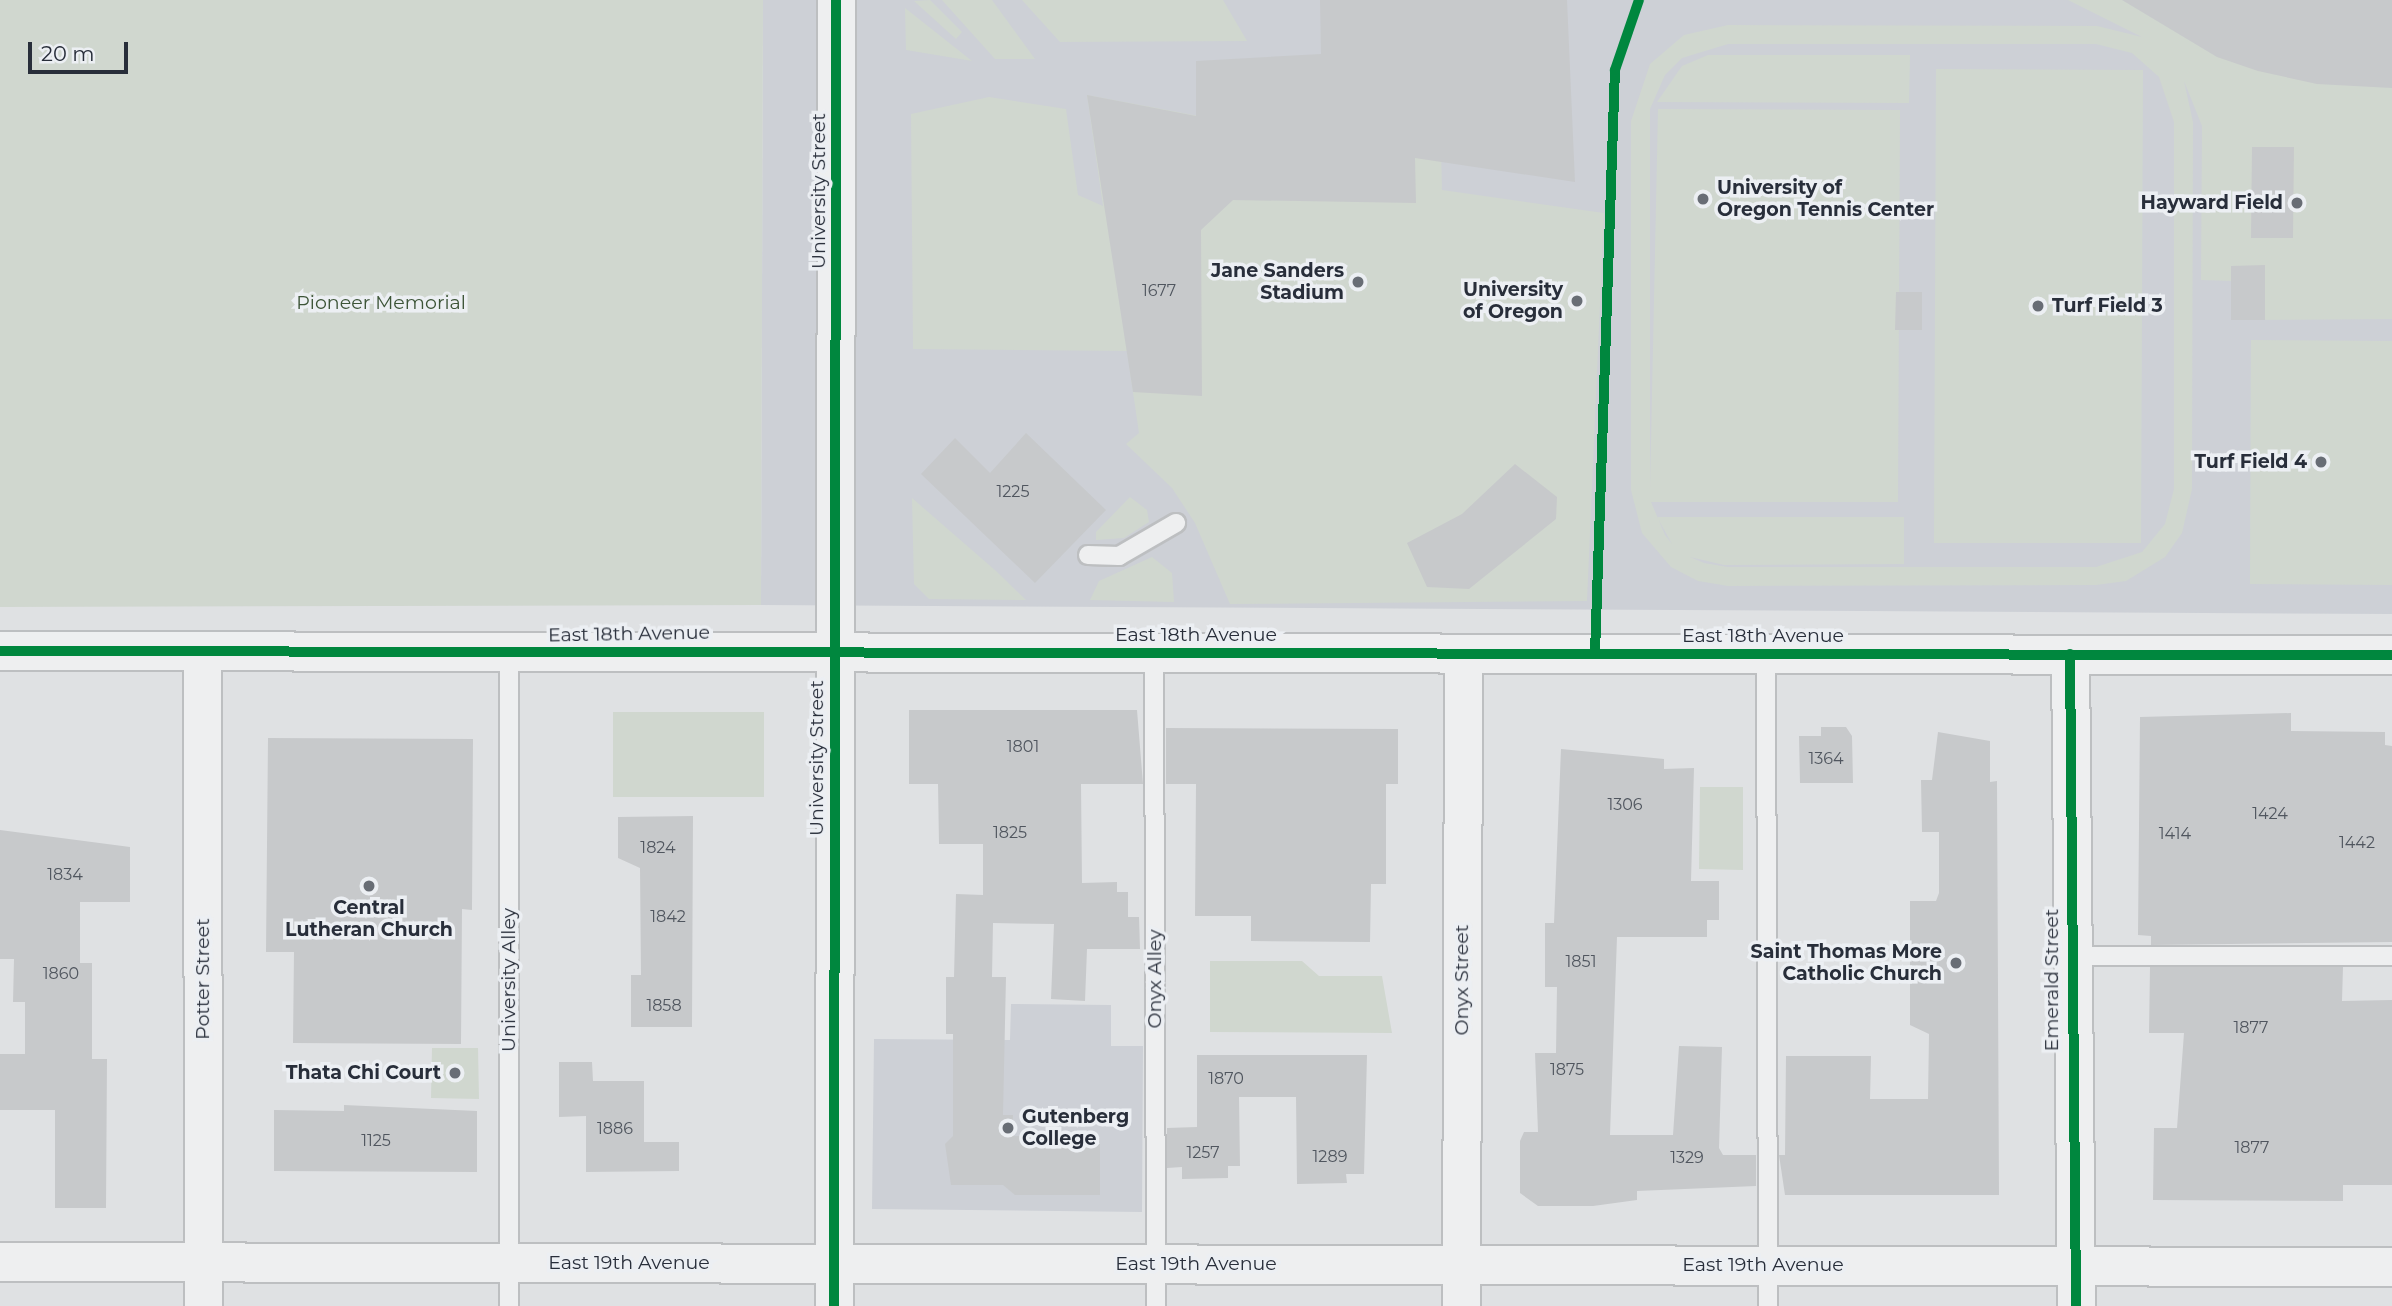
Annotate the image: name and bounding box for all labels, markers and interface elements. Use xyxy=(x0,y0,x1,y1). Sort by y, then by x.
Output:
scale bar xyxy=(32,28,131,72)
text: 20 m xyxy=(41,41,95,66)
street label: University Street xyxy=(808,113,830,269)
place label: University of Oregon Tennis Center xyxy=(1717,177,1934,221)
marker: University of Oregon Tennis Center xyxy=(1695,191,1711,207)
place label: Hayward Field xyxy=(2141,192,2283,214)
marker: Hayward Field xyxy=(2289,195,2305,211)
place label: Jane Sanders Stadium xyxy=(1211,260,1344,304)
marker: Jane Sanders Stadium xyxy=(1350,274,1366,290)
place label: University of Oregon xyxy=(1463,279,1563,323)
house number: 1677 xyxy=(1142,281,1176,301)
park label: Pioneer Memorial xyxy=(296,292,466,314)
marker: University of Oregon xyxy=(1569,293,1585,309)
place label: Turf Field 3 xyxy=(2052,295,2163,317)
marker: Turf Field 3 xyxy=(2030,298,2046,314)
place label: Turf Field 4 xyxy=(2194,451,2307,473)
marker: Turf Field 4 xyxy=(2313,454,2329,470)
house number: 1225 xyxy=(996,482,1030,502)
street label: East 18th Avenue xyxy=(548,621,710,647)
street label: East 18th Avenue xyxy=(1115,624,1277,646)
street label: East 18th Avenue xyxy=(1682,625,1844,647)
street label: University Street xyxy=(806,680,828,836)
house number: 1801 xyxy=(1007,737,1039,757)
house number: 1364 xyxy=(1808,749,1844,769)
house number: 1306 xyxy=(1607,795,1643,815)
house number: 1424 xyxy=(2252,804,2288,824)
house number: 1825 xyxy=(993,823,1027,843)
house number: 1414 xyxy=(2159,824,2191,844)
house number: 1442 xyxy=(2339,833,2375,853)
house number: 1824 xyxy=(640,838,676,858)
house number: 1834 xyxy=(47,865,83,885)
marker: Central Lutheran Church xyxy=(361,878,377,894)
place label: Central Lutheran Church xyxy=(285,897,453,941)
house number: 1842 xyxy=(650,907,686,927)
street label: University Alley xyxy=(498,908,520,1052)
street label: Emerald Street xyxy=(2041,909,2063,1051)
street label: Potter Street xyxy=(192,918,214,1040)
street label: Onyx Street xyxy=(1451,925,1473,1035)
street label: Onyx Alley xyxy=(1144,930,1166,1028)
place label: Saint Thomas More Catholic Church xyxy=(1751,941,1942,985)
house number: 1851 xyxy=(1566,952,1596,972)
marker: Saint Thomas More Catholic Church xyxy=(1948,955,1964,971)
house number: 1860 xyxy=(43,964,79,984)
house number: 1858 xyxy=(646,996,682,1016)
house number: 1877 xyxy=(2234,1018,2268,1038)
house number: 1875 xyxy=(1550,1060,1584,1080)
place label: Thata Chi Court xyxy=(286,1062,441,1084)
marker: Thata Chi Court xyxy=(447,1065,463,1081)
house number: 1870 xyxy=(1208,1069,1244,1089)
place label: Gutenberg College xyxy=(1022,1106,1129,1150)
house number: 1886 xyxy=(597,1119,633,1139)
marker: Gutenberg College xyxy=(1000,1120,1016,1136)
house number: 1125 xyxy=(361,1131,391,1151)
house number: 1877 xyxy=(2235,1138,2269,1158)
house number: 1257 xyxy=(1186,1143,1220,1163)
house number: 1289 xyxy=(1313,1147,1347,1167)
house number: 1329 xyxy=(1670,1148,1704,1168)
street label: East 19th Avenue xyxy=(548,1252,710,1274)
street label: East 19th Avenue xyxy=(1115,1253,1277,1275)
street label: East 19th Avenue xyxy=(1682,1254,1844,1276)

